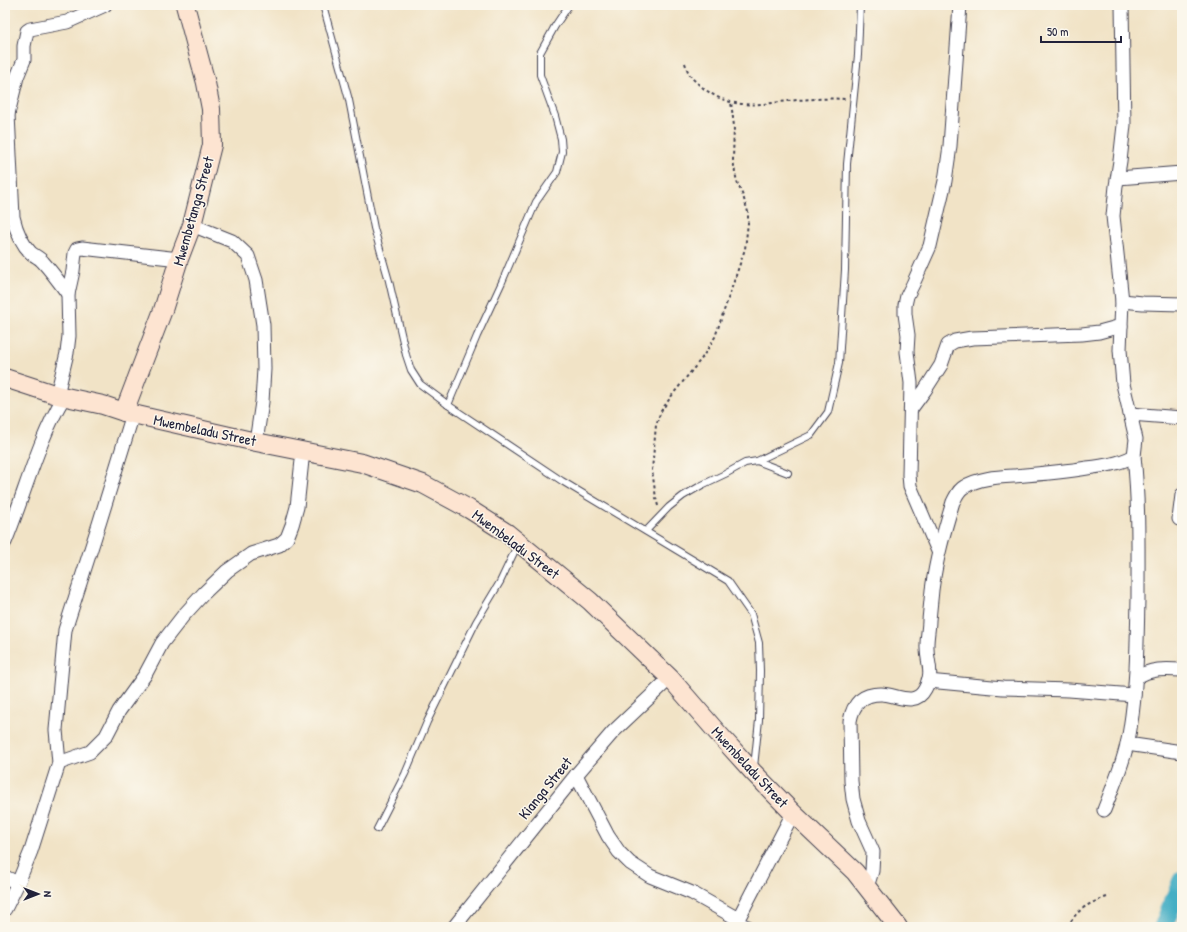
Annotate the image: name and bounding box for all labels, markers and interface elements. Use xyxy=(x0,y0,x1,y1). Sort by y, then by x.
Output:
scale bar xyxy=(1041,18,1121,44)
text: 50 m xyxy=(1047,23,1068,40)
street label: Mwembetanga Street xyxy=(167,153,219,268)
street label: Mwembeladu Street xyxy=(152,409,259,451)
street label: Mwembeladu Street xyxy=(468,504,565,584)
street label: Mwembeladu Street xyxy=(707,722,794,813)
street label: Kianga Street xyxy=(513,752,577,824)
north arrow xyxy=(18,874,58,914)
text: N xyxy=(41,891,55,897)

